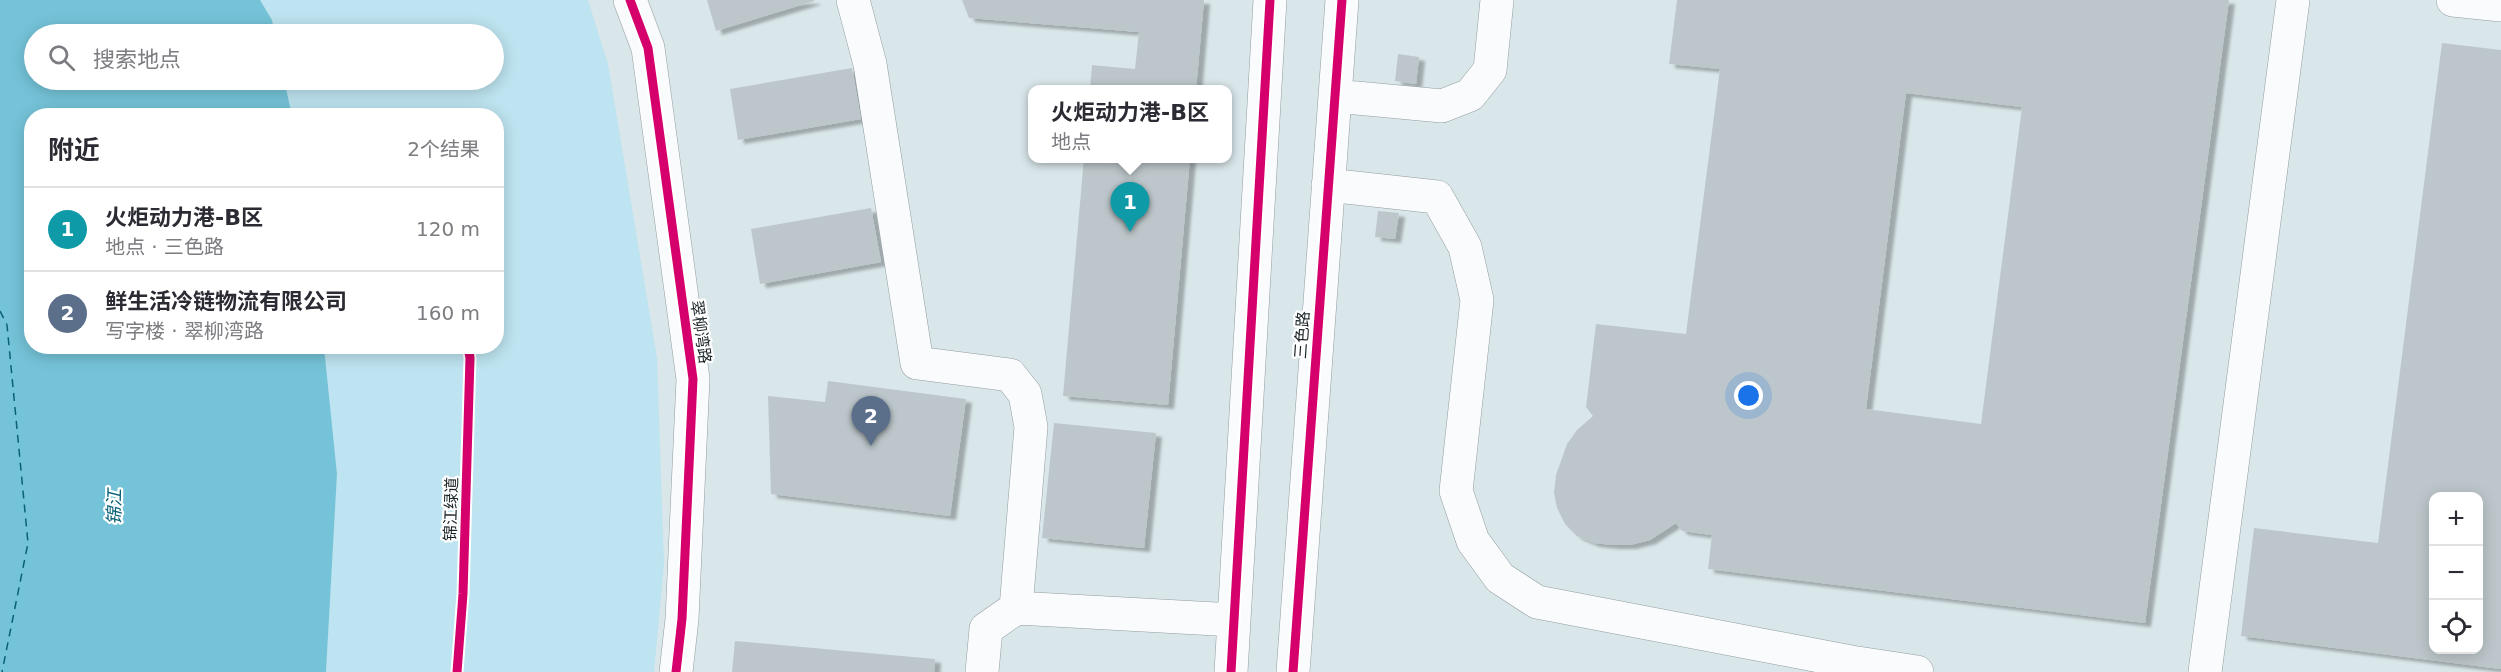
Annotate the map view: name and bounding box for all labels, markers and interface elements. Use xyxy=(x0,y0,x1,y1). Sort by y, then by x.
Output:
search box xyxy=(24,24,504,90)
icon: search xyxy=(45,41,78,74)
text: 搜索地点 xyxy=(93,47,181,72)
popup xyxy=(1028,85,1232,163)
text: 火炬动力港-B区 xyxy=(1051,100,1209,125)
text: 地点 xyxy=(1051,130,1091,154)
text: 附近 xyxy=(48,135,100,165)
text: 2个结果 xyxy=(407,137,480,161)
pin: 1 xyxy=(1110,182,1150,232)
text: 火炬动力港-B区 xyxy=(105,205,263,230)
text: 1 xyxy=(61,217,74,241)
text: 120 m xyxy=(416,217,480,241)
text: 地点 · 三色路 xyxy=(105,235,224,259)
text: 鲜生活冷链物流有限公司 xyxy=(105,289,347,314)
street label: 翠柳湾路 xyxy=(687,299,715,365)
text: 2 xyxy=(61,301,74,325)
text: 160 m xyxy=(416,301,480,325)
street label: 三色路 xyxy=(1291,310,1313,360)
text: 写字楼 · 翠柳湾路 xyxy=(105,319,264,343)
your location xyxy=(1734,381,1763,410)
pin: 2 xyxy=(852,396,890,446)
street label: 锦江绿道 xyxy=(440,477,462,541)
water label: 锦江 xyxy=(103,487,125,525)
map controls xyxy=(2429,492,2483,654)
button: + xyxy=(2429,492,2483,546)
button: − xyxy=(2429,546,2483,600)
button: locate xyxy=(2429,600,2483,654)

